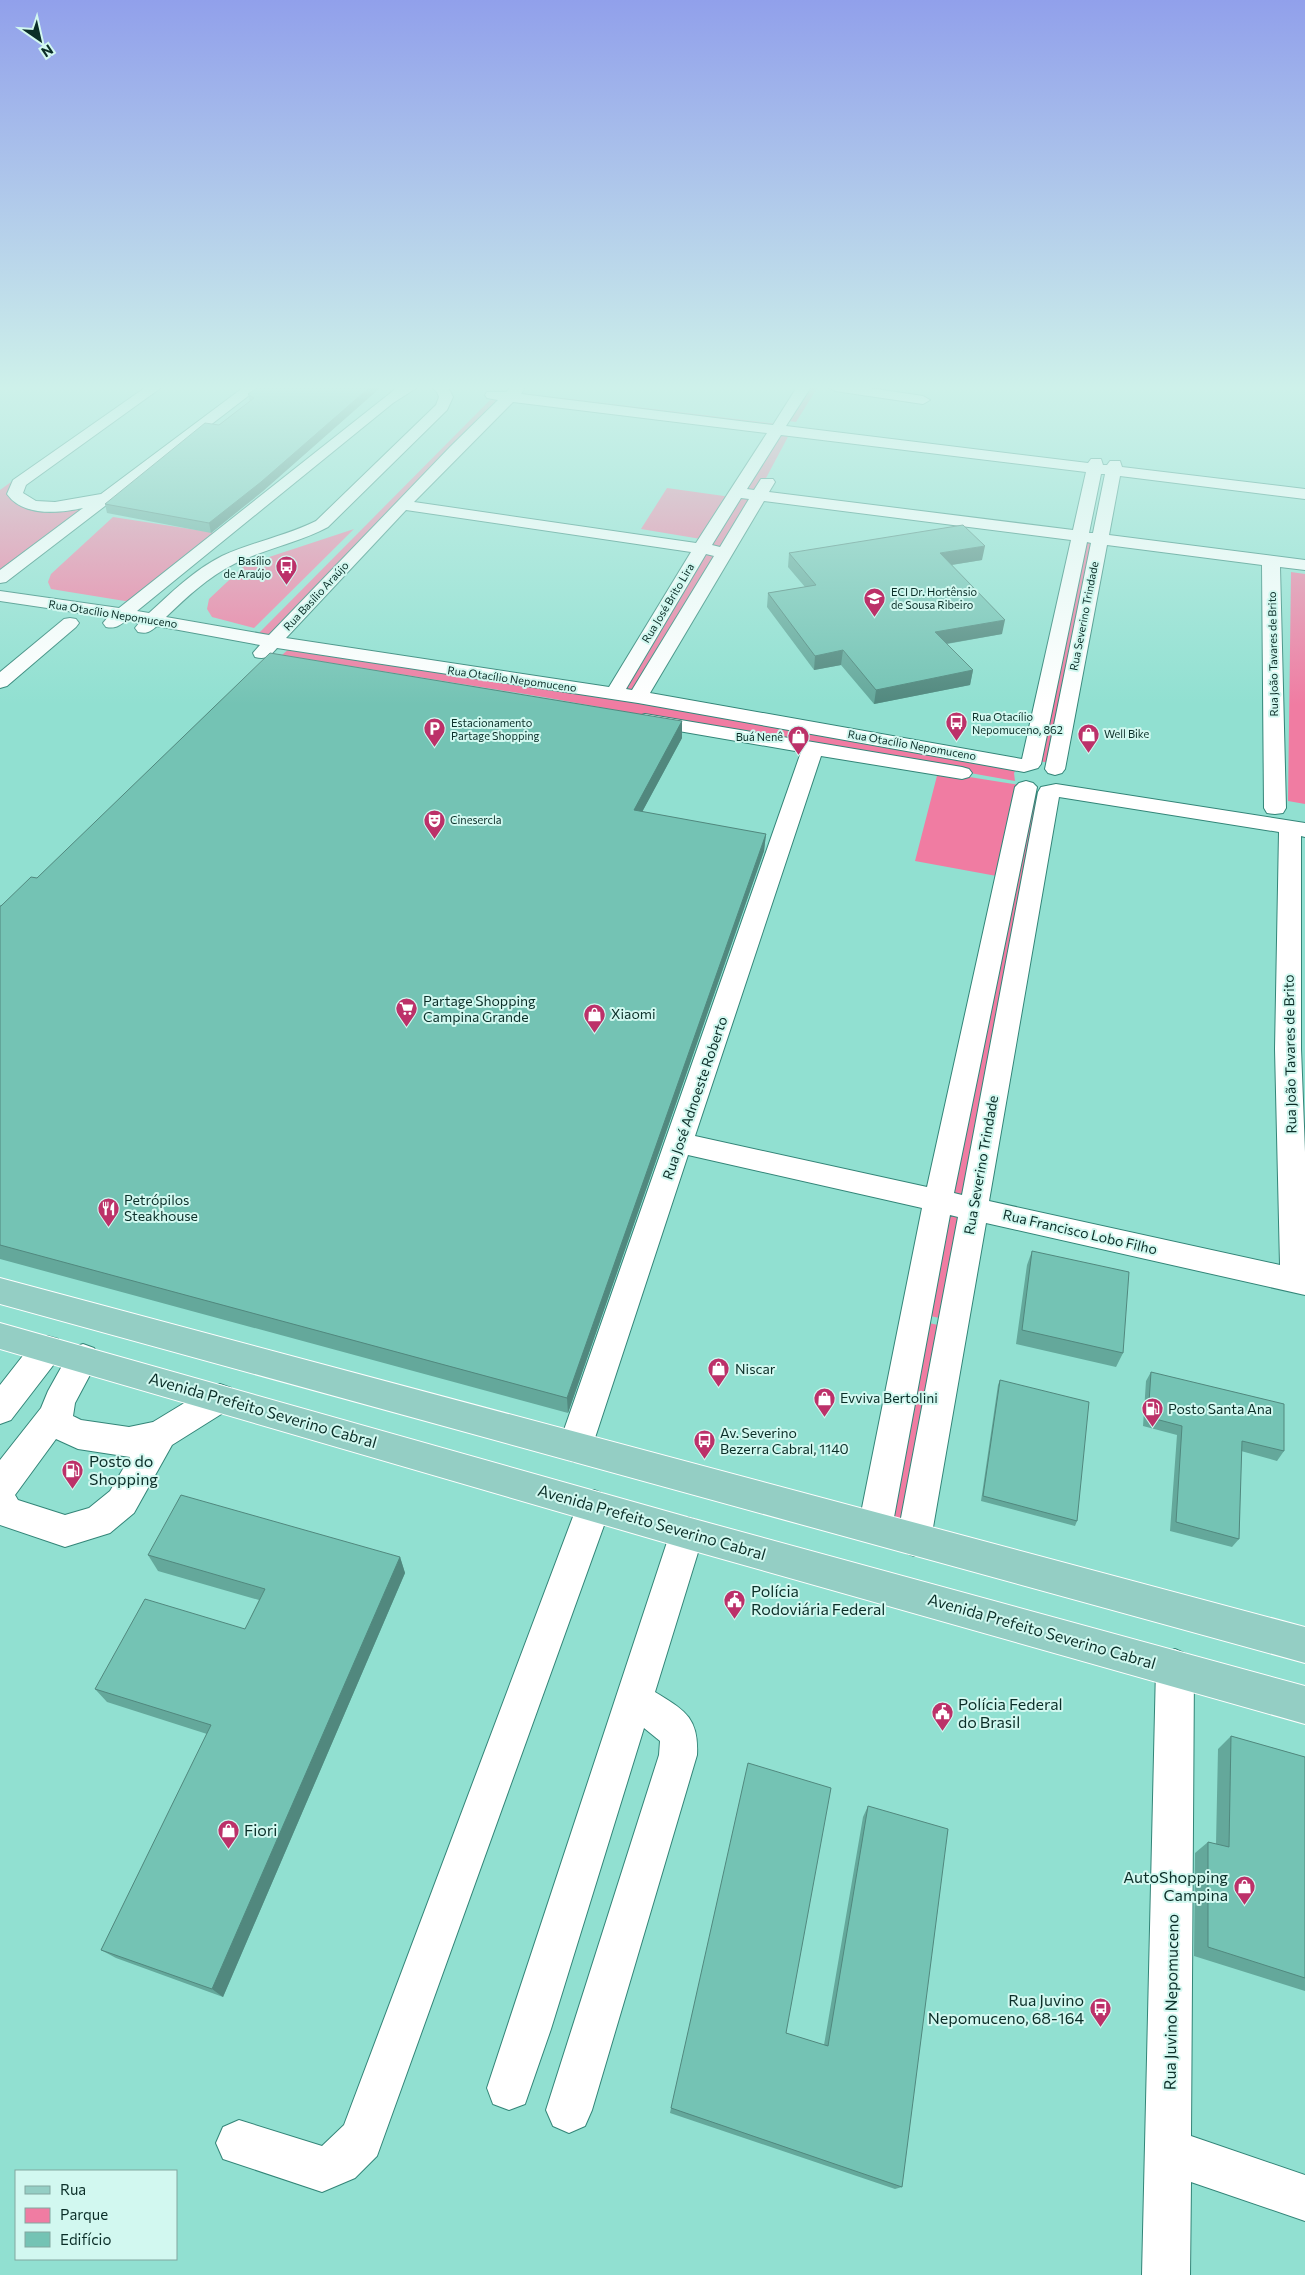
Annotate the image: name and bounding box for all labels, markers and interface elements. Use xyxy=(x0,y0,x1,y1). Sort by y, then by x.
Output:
north arrow xyxy=(15,15,65,65)
text: N xyxy=(38,41,57,61)
place label: Basílio de Araújo xyxy=(224,554,271,580)
bus stop icon: Basílio de Araújo xyxy=(275,555,299,586)
street label: Rua Basílio Araújo xyxy=(280,558,351,633)
street label: Rua Severino Trindade xyxy=(1067,560,1100,672)
street label: Rua José Brito Lira xyxy=(639,561,697,645)
place label: ECI Dr. Hortênsio de Sousa Ribeiro xyxy=(891,585,977,611)
school or university icon: ECI Dr. Hortênsio de Sousa Ribeiro xyxy=(863,586,887,617)
street label: Rua João Tavares de Brito xyxy=(1265,591,1281,717)
street label: Rua Otacílio Nepomuceno xyxy=(48,597,179,630)
street label: Rua Otacílio Nepomuceno xyxy=(447,663,578,694)
place label: Rua Otacílio Nepomuceno, 862 xyxy=(972,710,1063,736)
bus stop icon: Rua Otacílio Nepomuceno, 862 xyxy=(944,711,968,742)
place label: Estacionamento Partage Shopping xyxy=(451,716,540,742)
parking icon: Estacionamento Partage Shopping xyxy=(423,717,447,748)
shop icon: Well Bike xyxy=(1076,722,1100,753)
shop icon: Buá Nenê xyxy=(787,725,811,756)
street label: Rua Otacílio Nepomuceno xyxy=(847,727,978,762)
place label: Well Bike xyxy=(1104,727,1150,740)
place label: Buá Nenê xyxy=(736,730,783,743)
theatre icon: Cinesercla xyxy=(422,808,446,839)
place label: Cinesercla xyxy=(450,813,501,826)
street label: Rua João Tavares de Brito xyxy=(1280,974,1299,1134)
place label: Partage Shopping Campina Grande xyxy=(423,992,536,1025)
supermarket icon: Partage Shopping Campina Grande xyxy=(395,997,419,1028)
shop icon: Xiaomi xyxy=(583,1002,607,1033)
place label: Xiaomi xyxy=(611,1005,656,1022)
street label: Rua José Adnoeste Roberto xyxy=(659,1014,731,1182)
street label: Rua Severino Trindade xyxy=(960,1094,1001,1236)
place label: Petrópilos Steakhouse xyxy=(124,1191,198,1224)
restaurant icon: Petrópilos Steakhouse xyxy=(96,1196,120,1227)
street label: Rua Francisco Lobo Filho xyxy=(1001,1205,1159,1258)
shop icon: Niscar xyxy=(707,1357,731,1388)
place label: Niscar xyxy=(735,1360,776,1377)
street label: Avenida Prefeito Severino Cabral xyxy=(147,1368,379,1451)
shop icon: Evviva Bertolini xyxy=(812,1386,836,1417)
place label: Evviva Bertolini xyxy=(840,1389,938,1406)
fuel station icon: Posto Santa Ana xyxy=(1140,1397,1164,1428)
place label: Posto Santa Ana xyxy=(1168,1400,1272,1417)
place label: Av. Severino Bezerra Cabral, 1140 xyxy=(720,1424,849,1457)
bus stop icon: Av. Severino Bezerra Cabral, 1140 xyxy=(692,1429,716,1460)
place label: Posto do Shopping xyxy=(89,1451,158,1488)
fuel station icon: Posto do Shopping xyxy=(61,1458,85,1489)
street label: Avenida Prefeito Severino Cabral xyxy=(536,1480,768,1563)
place label: Polícia Rodoviária Federal xyxy=(751,1581,885,1618)
public building icon: Polícia Rodoviária Federal xyxy=(723,1588,747,1619)
street label: Avenida Prefeito Severino Cabral xyxy=(926,1589,1158,1672)
place label: Polícia Federal do Brasil xyxy=(958,1694,1063,1731)
public building icon: Polícia Federal do Brasil xyxy=(930,1701,954,1732)
shop icon: Fiori xyxy=(216,1818,240,1849)
place label: Fiori xyxy=(244,1820,277,1839)
place label: AutoShopping Campina xyxy=(1123,1867,1228,1904)
shop icon: AutoShopping Campina xyxy=(1232,1874,1256,1905)
street label: Rua Juvino Nepomuceno xyxy=(1159,1914,1182,2090)
place label: Rua Juvino Nepomuceno, 68-164 xyxy=(928,1990,1084,2027)
bus stop icon: Rua Juvino Nepomuceno, 68-164 xyxy=(1088,1997,1112,2028)
legend xyxy=(15,2170,178,2260)
text: Rua xyxy=(60,2180,86,2198)
text: Parque xyxy=(60,2205,108,2223)
text: Edifício xyxy=(60,2230,111,2248)

